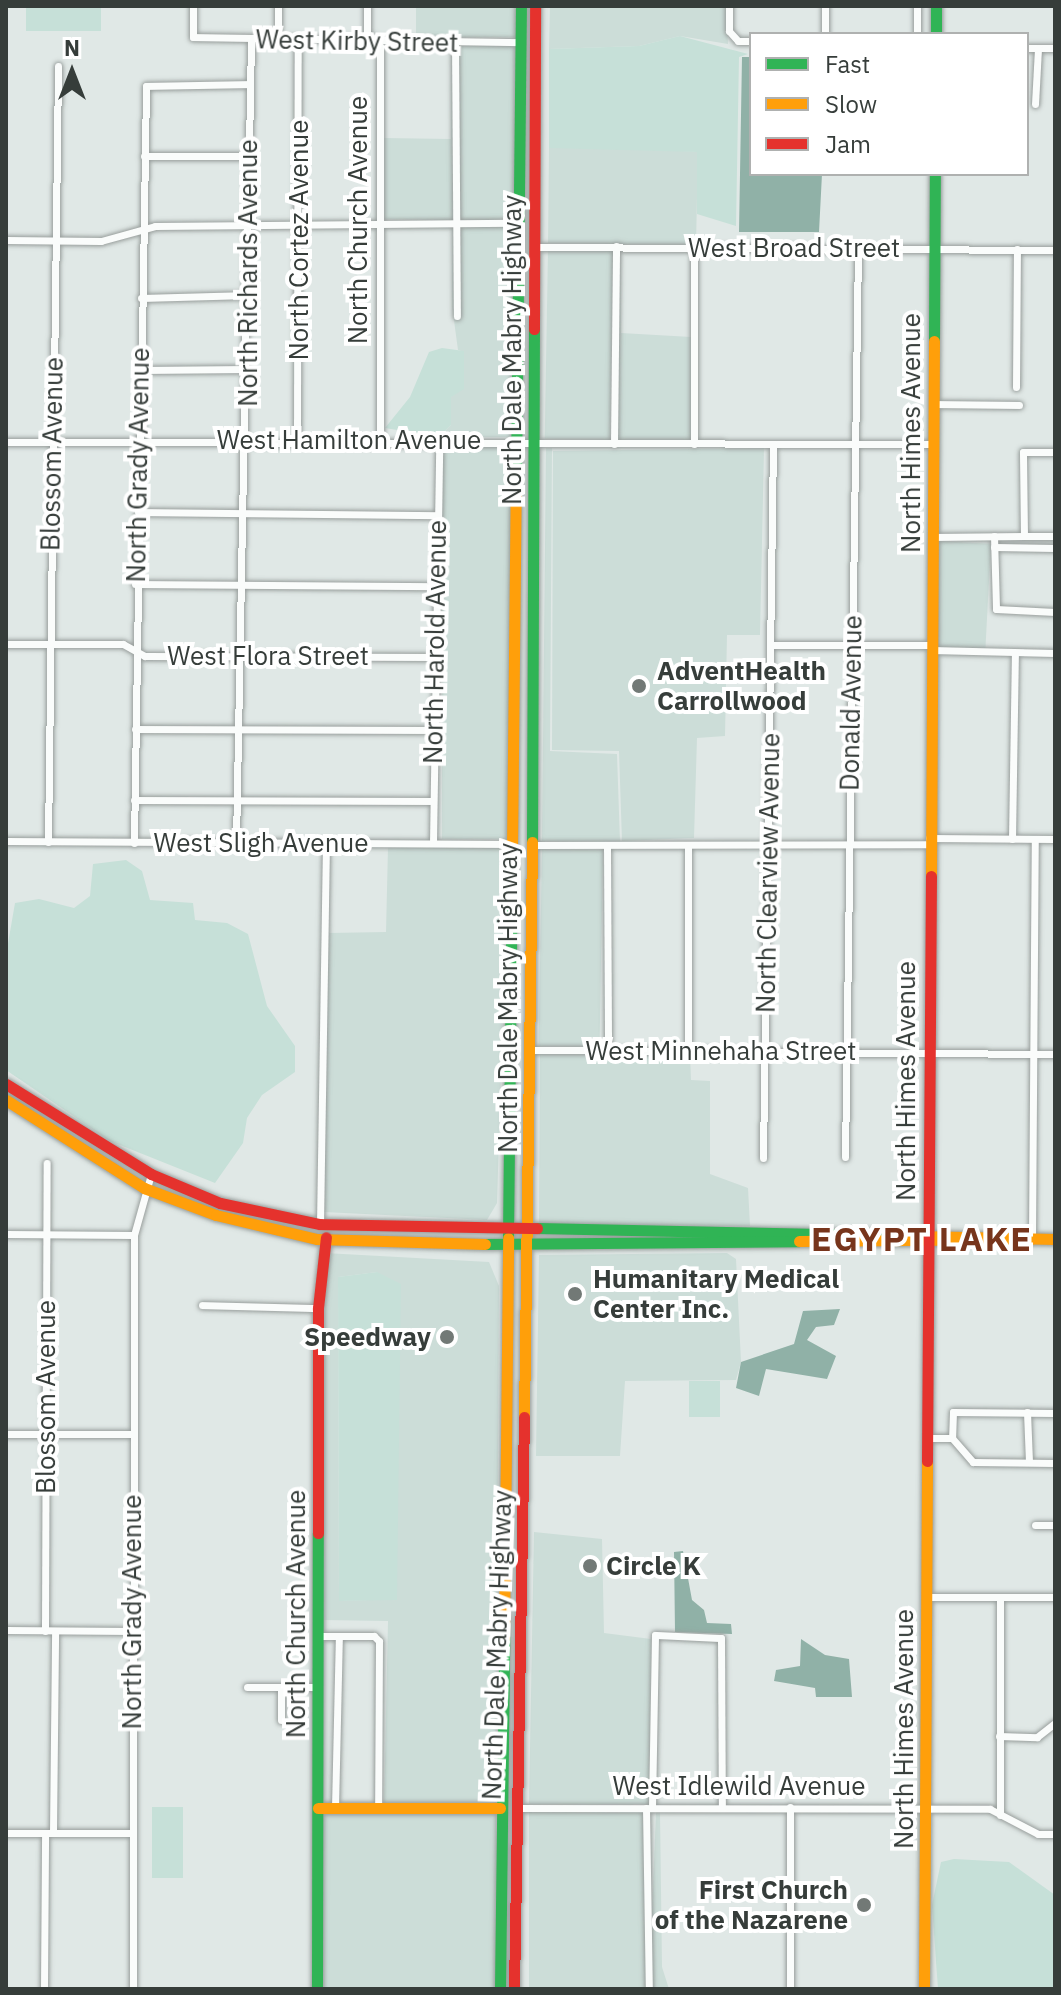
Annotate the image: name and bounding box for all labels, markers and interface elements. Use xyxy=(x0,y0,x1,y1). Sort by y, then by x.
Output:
street label: West Kirby Street xyxy=(255,24,459,58)
north arrow xyxy=(32,32,112,112)
legend xyxy=(749,32,1029,176)
text: N xyxy=(64,33,80,62)
text: Fast xyxy=(825,48,870,80)
text: Slow xyxy=(825,88,877,120)
street label: North Church Avenue xyxy=(342,96,374,344)
street label: North Cortez Avenue xyxy=(283,119,315,361)
text: Jam xyxy=(825,128,871,160)
street label: North Richards Avenue xyxy=(232,139,264,407)
street label: North Dale Mabry Highway xyxy=(496,195,528,505)
street label: West Broad Street xyxy=(688,232,900,264)
street label: North Himes Avenue xyxy=(895,313,927,553)
street label: North Grady Avenue xyxy=(120,347,156,583)
street label: Blossom Avenue xyxy=(35,357,69,551)
street label: West Hamilton Avenue xyxy=(217,424,481,456)
street label: North Harold Avenue xyxy=(417,520,453,764)
street label: Donald Avenue xyxy=(834,615,868,791)
street label: West Flora Street xyxy=(167,640,369,672)
place label: AdventHealth Carrollwood xyxy=(657,655,826,716)
marker: AdventHealth Carrollwood xyxy=(628,675,650,697)
street label: North Clearview Avenue xyxy=(750,733,786,1013)
street label: West Sligh Avenue xyxy=(154,827,368,859)
street label: North Dale Mabry Highway xyxy=(492,843,524,1153)
street label: North Himes Avenue xyxy=(890,961,922,1201)
street label: West Minnehaha Street xyxy=(586,1035,856,1067)
district label: EGYPT LAKE xyxy=(811,1219,1033,1259)
place label: Humanitary Medical Center Inc. xyxy=(593,1263,839,1324)
marker: Humanitary Medical Center Inc. xyxy=(564,1283,586,1305)
street label: Blossom Avenue xyxy=(30,1300,62,1494)
place label: Speedway xyxy=(304,1321,431,1353)
marker: Speedway xyxy=(438,1328,456,1346)
street label: North Dale Mabry Highway xyxy=(476,1489,518,1801)
street label: North Church Avenue xyxy=(280,1490,312,1738)
street label: North Grady Avenue xyxy=(116,1494,148,1730)
place label: Circle K xyxy=(606,1550,701,1582)
marker: Circle K xyxy=(581,1557,599,1575)
street label: North Himes Avenue xyxy=(888,1609,920,1849)
street label: West Idlewild Avenue xyxy=(613,1770,865,1802)
place label: First Church of the Nazarene xyxy=(655,1874,848,1936)
marker: First Church of the Nazarene xyxy=(855,1896,873,1914)

